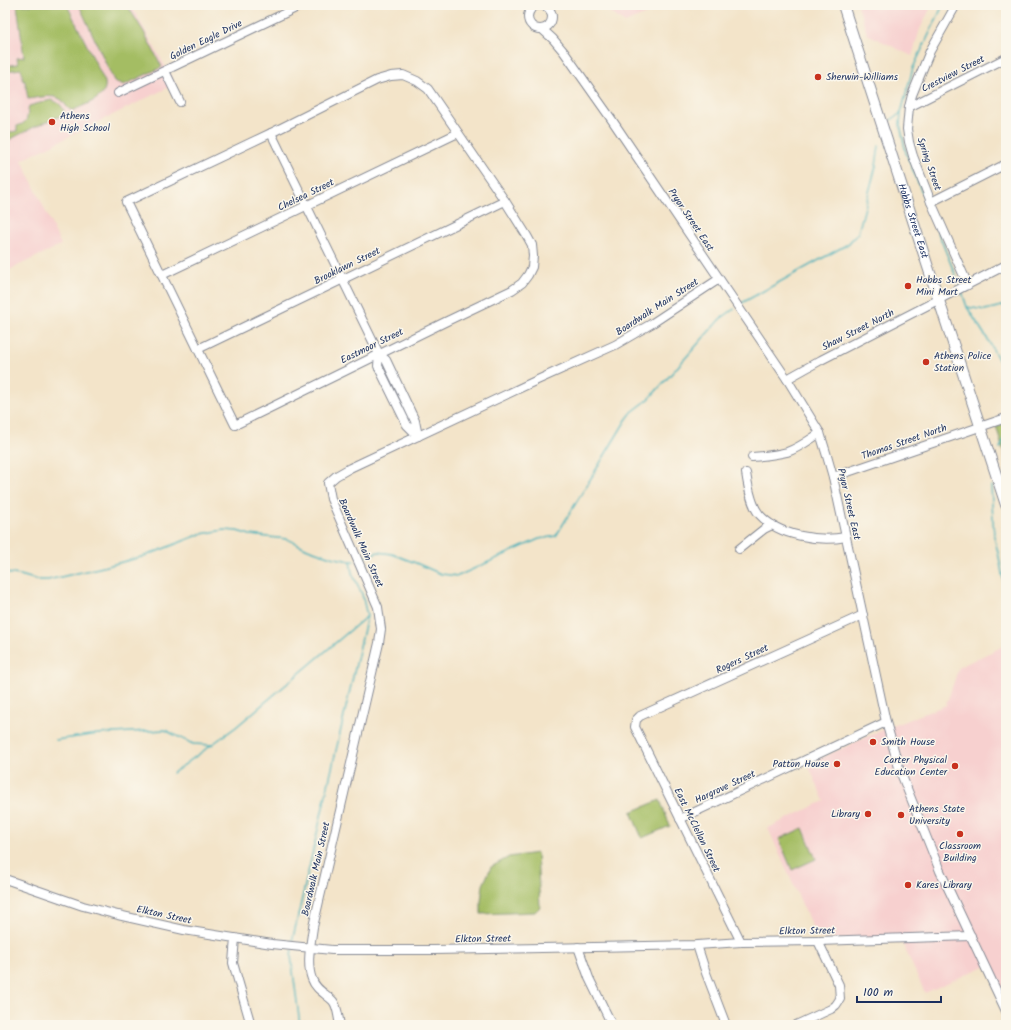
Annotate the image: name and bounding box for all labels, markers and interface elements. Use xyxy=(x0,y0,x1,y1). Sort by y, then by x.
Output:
street label: Golden Eagle Drive xyxy=(167,15,245,65)
street label: Crestview Street xyxy=(919,51,988,97)
place label: Sherwin-Williams xyxy=(826,69,899,85)
marker: Sherwin-Williams xyxy=(813,72,823,82)
place label: Athens High School xyxy=(60,108,110,136)
marker: Athens High School xyxy=(47,117,57,127)
street label: Spring Street xyxy=(912,135,946,193)
street label: Chelsea Street xyxy=(275,174,337,216)
street label: Hobbs Street East xyxy=(893,181,933,261)
street label: Pryor Street East xyxy=(664,185,718,255)
street label: Brooklawn Street xyxy=(311,243,383,289)
place label: Hobbs Street Mini Mart xyxy=(916,272,971,300)
street label: Boardwalk Main Street xyxy=(612,274,702,340)
marker: Hobbs Street Mini Mart xyxy=(903,281,913,291)
street label: Shaw Street North xyxy=(819,305,897,355)
street label: Eastmoor Street xyxy=(338,324,406,368)
place label: Athens Police Station xyxy=(934,348,992,376)
marker: Athens Police Station xyxy=(921,357,931,367)
street label: Thomas Street North xyxy=(859,420,949,464)
street label: Pryor Street East xyxy=(833,466,865,542)
street label: Boardwalk Main Street xyxy=(334,496,388,590)
street label: Rogers Street xyxy=(713,640,771,678)
place label: Smith House xyxy=(881,734,935,750)
marker: Smith House xyxy=(868,737,878,747)
place label: Carter Physical Education Center xyxy=(875,752,948,780)
place label: Patton House xyxy=(772,756,829,772)
marker: Patton House xyxy=(832,759,842,769)
marker: Carter Physical Education Center xyxy=(950,761,960,771)
street label: Hargrove Street xyxy=(692,766,758,808)
street label: East McClellan Street xyxy=(670,785,724,875)
place label: Athens State University xyxy=(909,801,965,829)
place label: Library xyxy=(831,806,860,822)
marker: Library xyxy=(863,809,873,819)
marker: Athens State University xyxy=(896,810,906,820)
street label: Boardwalk Main Street xyxy=(297,820,335,918)
marker: Classroom Building xyxy=(955,829,965,839)
place label: Classroom Building xyxy=(939,838,981,866)
place label: Kares Library xyxy=(916,877,972,893)
marker: Kares Library xyxy=(903,880,913,890)
street label: Elkton Street xyxy=(135,901,193,929)
street label: Elkton Street xyxy=(779,923,835,939)
street label: Elkton Street xyxy=(455,931,511,947)
scale bar xyxy=(857,978,941,1004)
text: 100 m xyxy=(863,983,894,1002)

